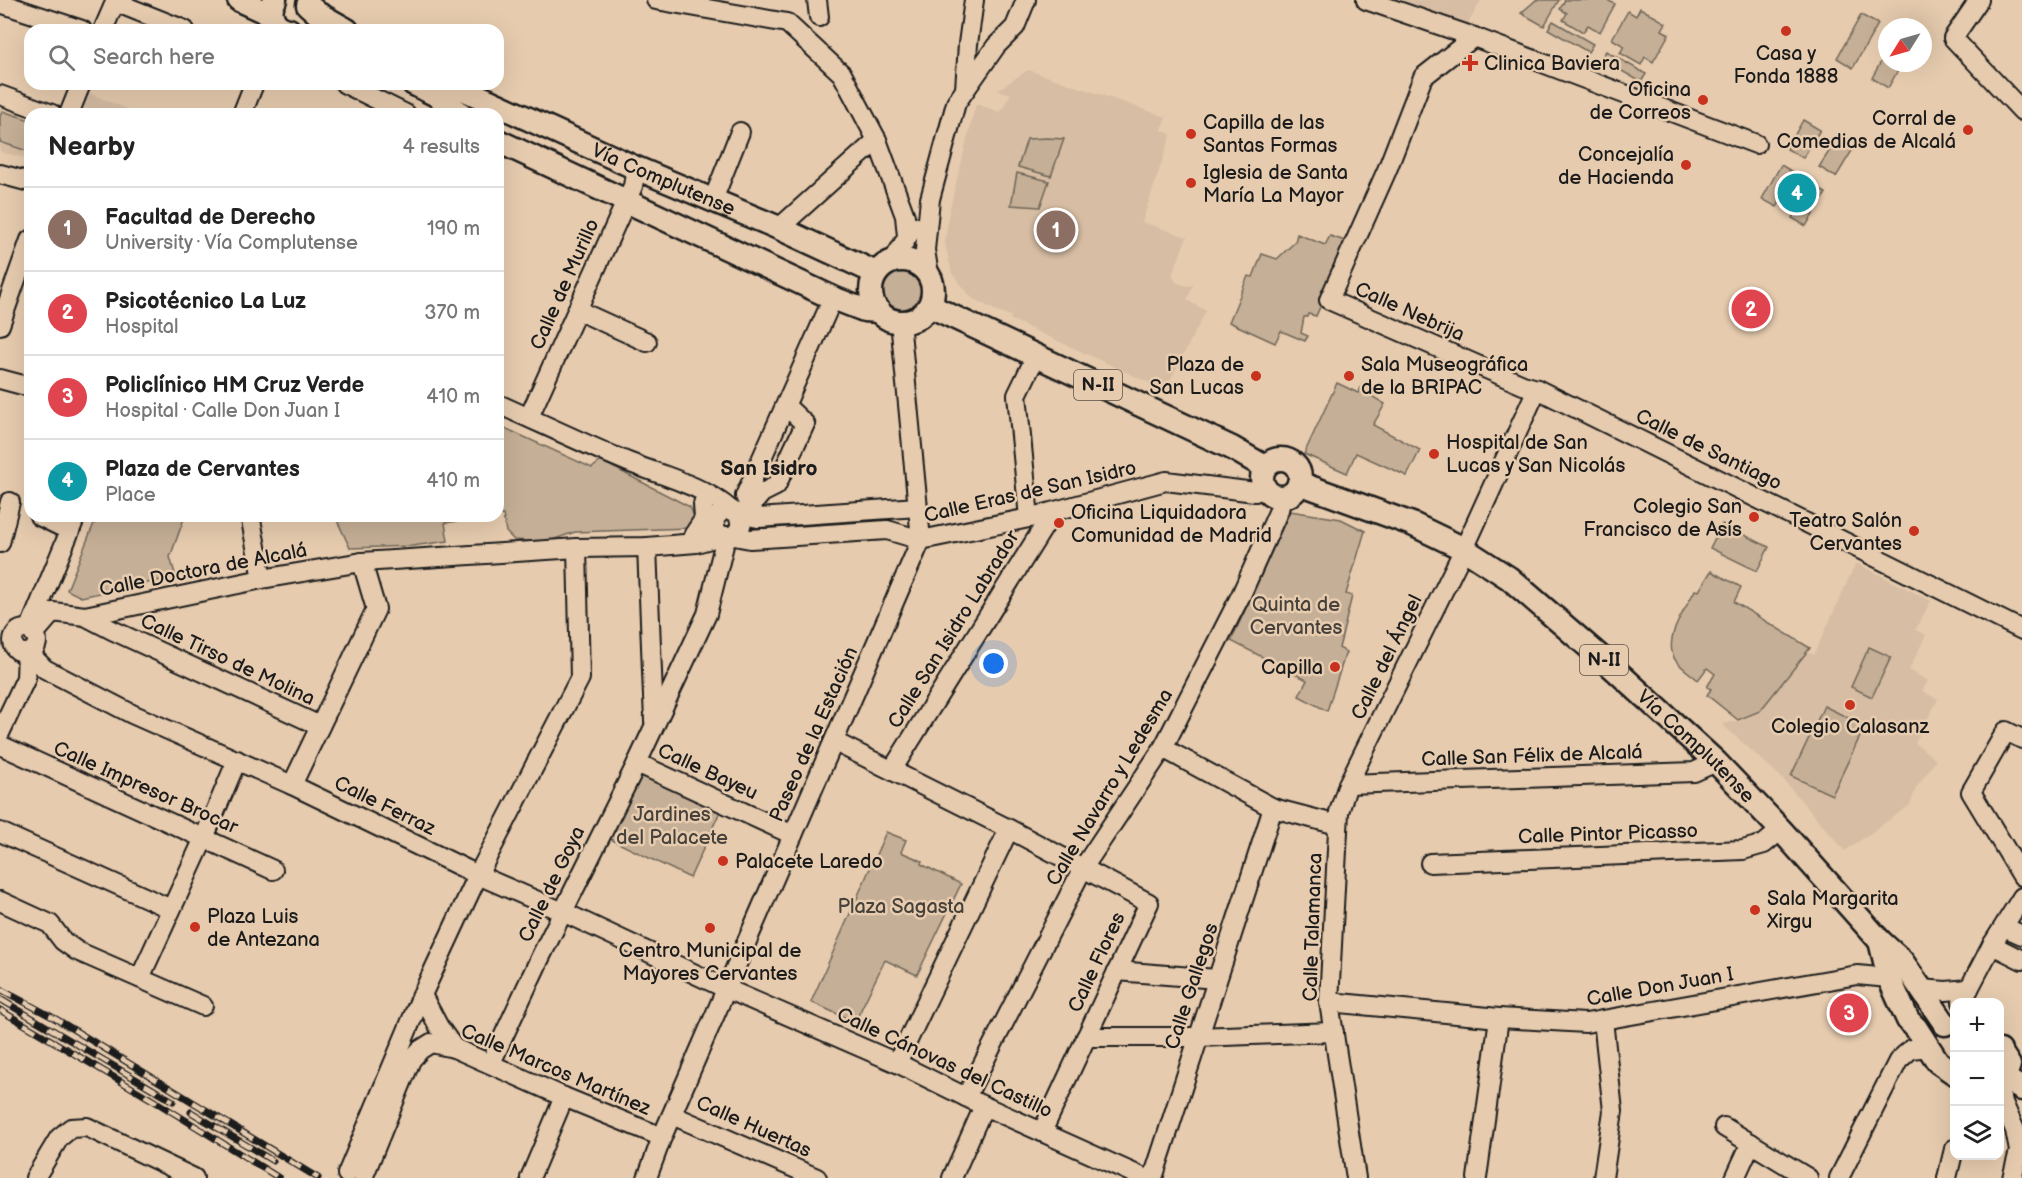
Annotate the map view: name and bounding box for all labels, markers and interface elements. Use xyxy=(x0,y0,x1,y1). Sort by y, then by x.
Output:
north arrow xyxy=(1878,18,1932,72)
search box xyxy=(24,24,504,90)
marker: Casa y Fonda 1888 xyxy=(1779,24,1793,38)
icon: search xyxy=(45,41,78,74)
place label: Casa y Fonda 1888 xyxy=(1734,42,1838,89)
text: Search here xyxy=(93,44,215,71)
place label: Clinica Baviera xyxy=(1484,52,1620,76)
marker: Clinica Baviera xyxy=(1461,54,1479,72)
place label: Oficina de Correos xyxy=(1590,78,1691,125)
marker: Oficina de Correos xyxy=(1696,93,1710,107)
place label: Corral de Comedias de Alcalá xyxy=(1776,107,1956,154)
place label: Capilla de las Santas Formas xyxy=(1203,111,1338,158)
marker: Corral de Comedias de Alcalá xyxy=(1961,123,1975,137)
marker: Capilla de las Santas Formas xyxy=(1184,127,1198,141)
text: Nearby xyxy=(48,132,135,163)
text: 4 results xyxy=(402,135,480,159)
street label: Vía Complutense xyxy=(588,138,739,221)
place label: Concejalía de Hacienda xyxy=(1558,143,1674,190)
marker: Concejalía de Hacienda xyxy=(1679,158,1693,172)
place label: Iglesia de Santa María La Mayor xyxy=(1203,161,1348,208)
pin: 4 xyxy=(1778,170,1816,216)
marker: Iglesia de Santa María La Mayor xyxy=(1184,176,1198,190)
text: Facultad de Derecho xyxy=(105,204,316,231)
pin: 1 xyxy=(1036,208,1076,252)
street label: Calle de Murillo xyxy=(525,215,605,354)
text: 1 xyxy=(63,217,72,241)
text: 190 m xyxy=(427,217,480,241)
text: University · Vía Complutense xyxy=(105,231,358,255)
street label: Calle Nebrija xyxy=(1351,277,1468,347)
pin: 2 xyxy=(1732,286,1770,332)
text: Psicotécnico La Luz xyxy=(105,288,306,315)
text: 2 xyxy=(62,301,73,325)
text: 370 m xyxy=(424,301,480,325)
text: Hospital xyxy=(105,315,178,339)
place label: Plaza de San Lucas xyxy=(1149,353,1244,400)
place label: Sala Museográfica de la BRIPAC xyxy=(1361,353,1528,400)
marker: Plaza de San Lucas xyxy=(1249,369,1263,383)
marker: Sala Museográfica de la BRIPAC xyxy=(1342,369,1356,383)
road number: N-II xyxy=(1074,370,1122,400)
text: Policlínico HM Cruz Verde xyxy=(105,372,364,399)
text: 3 xyxy=(62,385,73,409)
text: 410 m xyxy=(426,385,480,409)
text: Hospital · Calle Don Juan I xyxy=(105,399,340,423)
street label: Calle de Santiago xyxy=(1632,404,1786,496)
place label: Hospital de San Lucas y San Nicolás xyxy=(1446,431,1625,478)
marker: Hospital de San Lucas y San Nicolás xyxy=(1427,447,1441,461)
text: Plaza de Cervantes xyxy=(105,456,300,483)
district label: San Isidro xyxy=(721,456,817,481)
street label: Calle Eras de San Isidro xyxy=(922,456,1139,528)
text: 4 xyxy=(62,469,73,493)
text: 410 m xyxy=(426,469,480,493)
text: Place xyxy=(105,483,156,507)
place label: Colegio San Francisco de Asís xyxy=(1583,495,1742,542)
place label: Oficina Liquidadora Comunidad de Madrid xyxy=(1071,501,1272,548)
place label: Teatro Salón Cervantes xyxy=(1789,509,1902,556)
marker: Colegio San Francisco de Asís xyxy=(1747,510,1761,524)
marker: Oficina Liquidadora Comunidad de Madrid xyxy=(1052,516,1066,530)
marker: Teatro Salón Cervantes xyxy=(1907,524,1921,538)
street label: Calle San Isidro Labrador xyxy=(883,526,1025,733)
street label: Calle Doctora de Alcalá xyxy=(97,538,309,602)
street label: Calle del Ángel xyxy=(1345,590,1428,724)
park label: Quinta de Cervantes xyxy=(1250,593,1342,640)
street label: Calle Tirso de Molina xyxy=(136,609,319,711)
street label: Paseo de la Estación xyxy=(764,643,863,826)
road number: N-II xyxy=(1580,645,1628,675)
your location xyxy=(979,649,1008,678)
place label: Capilla xyxy=(1261,656,1323,680)
marker: Capilla xyxy=(1328,660,1342,674)
street label: Calle Navarro y Ledesma xyxy=(1041,685,1178,890)
street label: Vía Complutense xyxy=(1632,685,1760,808)
marker: Colegio Calasanz xyxy=(1843,698,1857,712)
place label: Colegio Calasanz xyxy=(1771,715,1929,739)
street label: Calle Impresor Brocar xyxy=(50,736,242,840)
street label: Calle Bayeu xyxy=(654,738,761,805)
street label: Calle San Félix de Alcalá xyxy=(1421,740,1643,772)
street label: Calle Ferraz xyxy=(330,771,440,841)
park label: Jardines del Palacete xyxy=(616,803,728,850)
street label: Calle Pintor Picasso xyxy=(1518,819,1698,849)
street label: Calle de Goya xyxy=(513,822,590,946)
place label: Palacete Laredo xyxy=(735,850,883,874)
street label: Calle Talamanca xyxy=(1298,852,1328,1002)
marker: Palacete Laredo xyxy=(716,854,730,868)
place label: Sala Margarita Xirgu xyxy=(1766,887,1899,934)
park label: Plaza Sagasta xyxy=(838,895,964,919)
marker: Sala Margarita Xirgu xyxy=(1748,903,1762,917)
place label: Plaza Luis de Antezana xyxy=(207,905,320,952)
street label: Calle Flores xyxy=(1063,908,1131,1016)
marker: Plaza Luis de Antezana xyxy=(188,920,202,934)
street label: Calle Gallegos xyxy=(1160,920,1224,1052)
marker: Centro Municipal de Mayores Cervantes xyxy=(703,921,717,935)
place label: Centro Municipal de Mayores Cervantes xyxy=(619,939,802,986)
street label: Calle Don Juan I xyxy=(1585,962,1735,1012)
pin: 3 xyxy=(1830,990,1868,1036)
map controls xyxy=(1950,998,2004,1160)
button: + xyxy=(1950,998,2004,1052)
street label: Calle Cánovas del Castillo xyxy=(833,1002,1056,1123)
street label: Calle Marcos Martínez xyxy=(457,1019,655,1121)
button: − xyxy=(1950,1052,2004,1106)
street label: Calle Huertas xyxy=(692,1091,815,1163)
button: layers xyxy=(1950,1106,2004,1160)

